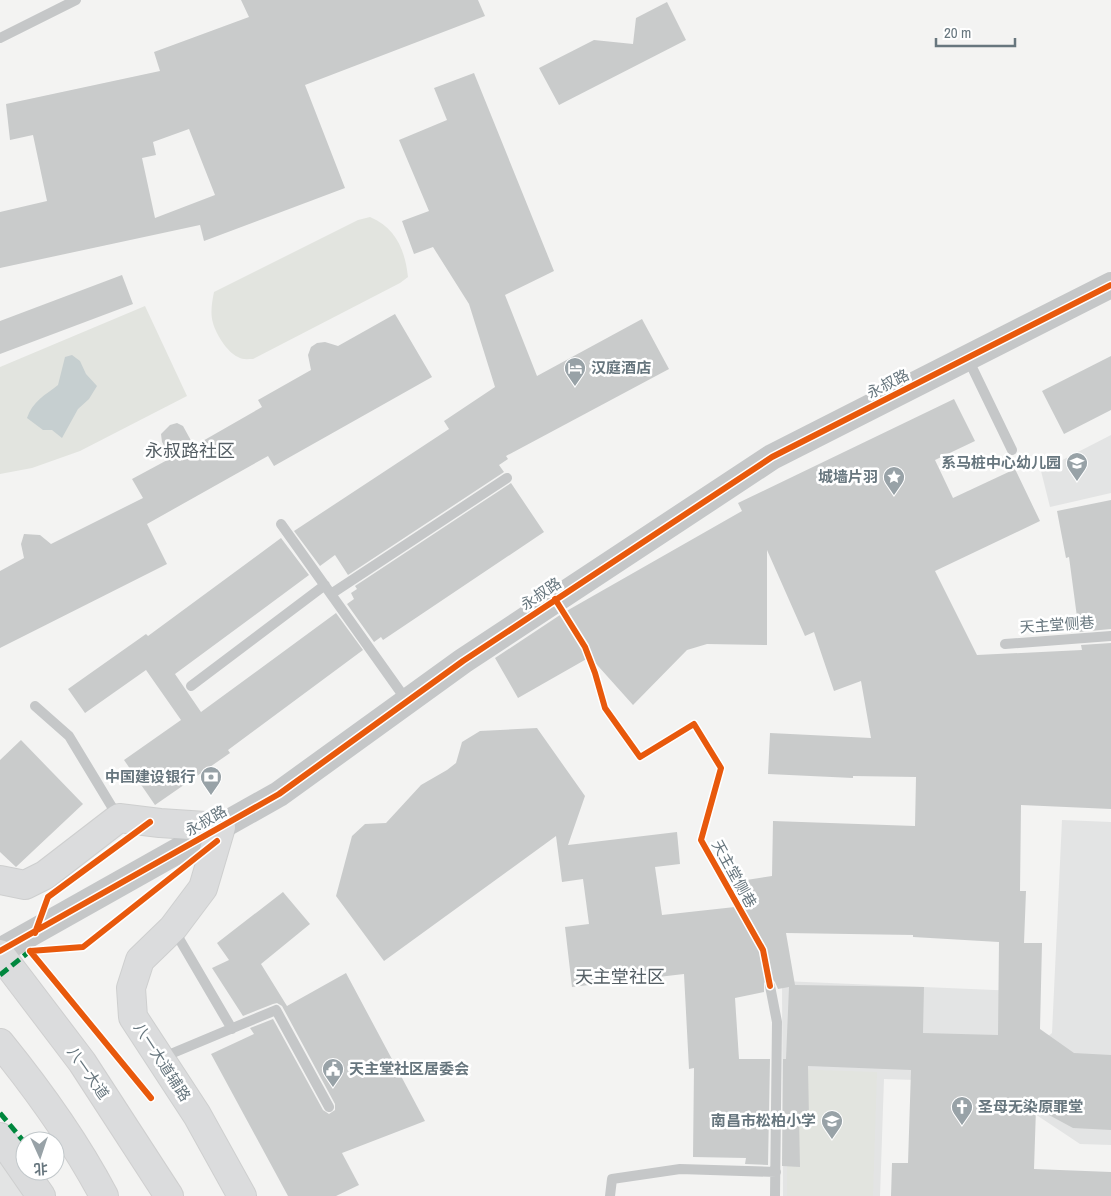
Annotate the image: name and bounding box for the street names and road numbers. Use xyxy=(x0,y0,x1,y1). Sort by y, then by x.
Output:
street label: 永叔路 xyxy=(863,364,913,403)
street label: 永叔路 xyxy=(516,572,565,615)
street label: 天主堂侧巷 xyxy=(1019,611,1095,638)
street label: 永叔路 xyxy=(181,800,230,841)
street label: 天主堂侧巷 xyxy=(707,836,762,912)
street label: 八一大道辅路 xyxy=(129,1018,196,1105)
street label: 八一大道 xyxy=(63,1042,114,1103)

